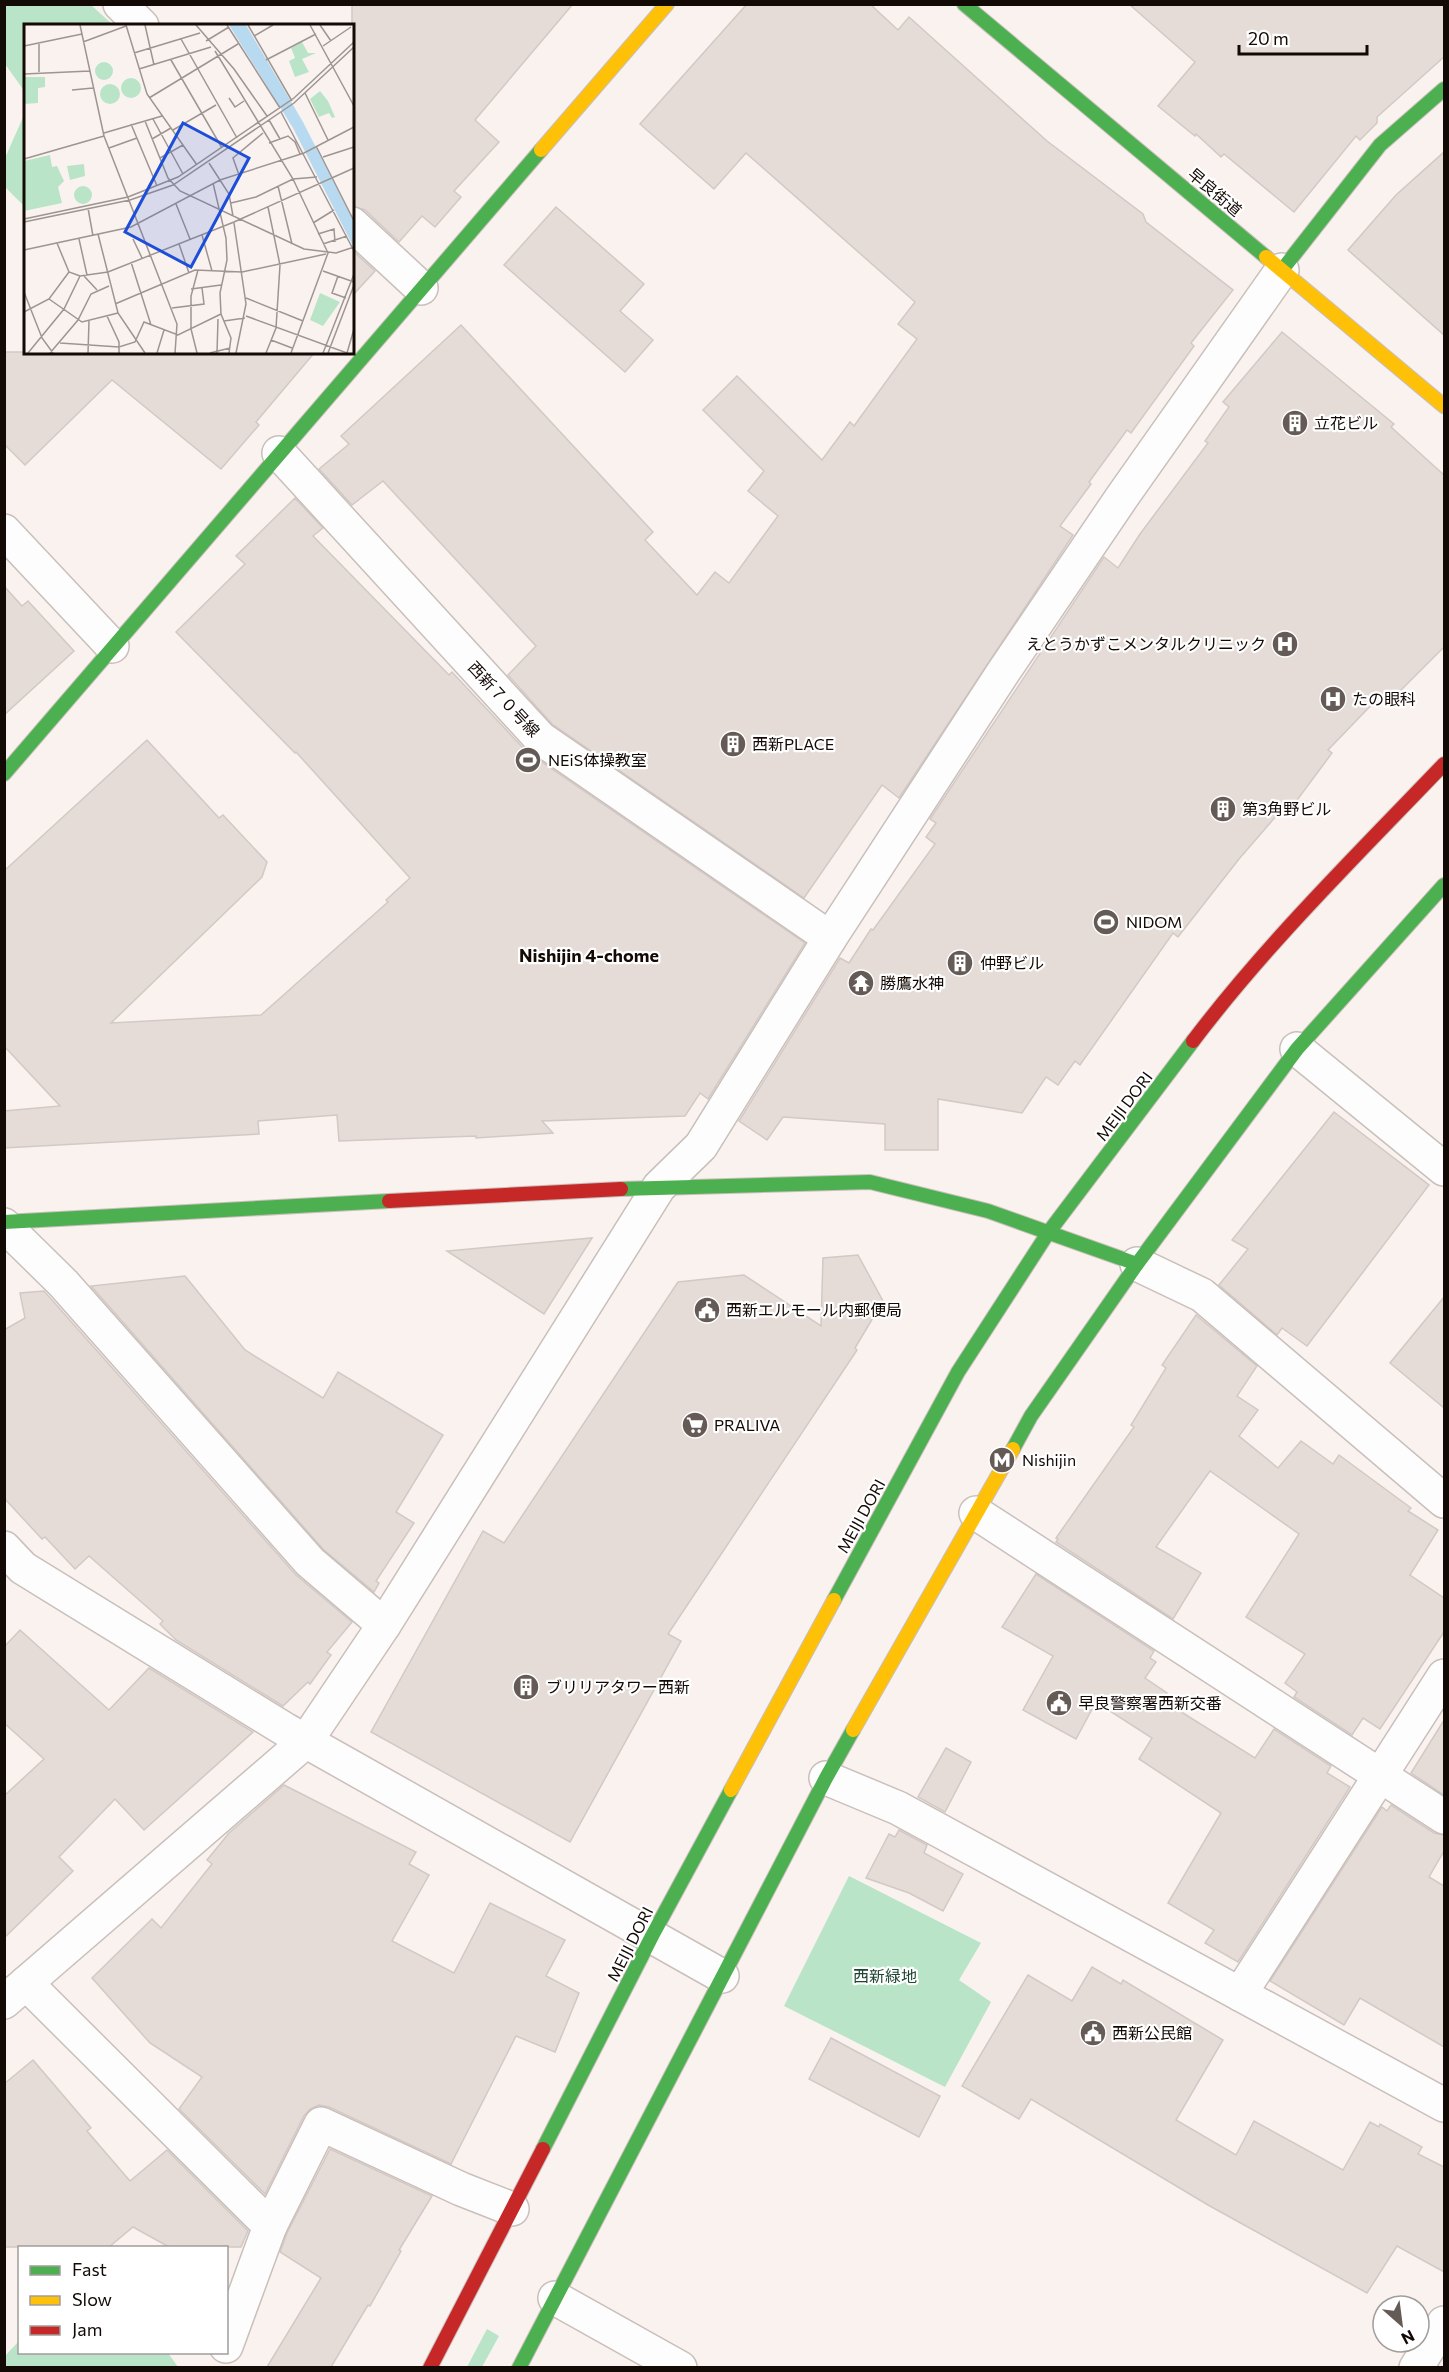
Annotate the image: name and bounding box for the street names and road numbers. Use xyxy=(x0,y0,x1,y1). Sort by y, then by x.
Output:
street label: 早良街道 xyxy=(1185,164,1246,219)
street label: 西新７０号線 xyxy=(465,657,544,740)
street label: MEIJI DORI xyxy=(1091,1067,1156,1144)
street label: MEIJI DORI xyxy=(832,1475,889,1556)
street label: MEIJI DORI xyxy=(603,1903,657,1984)

